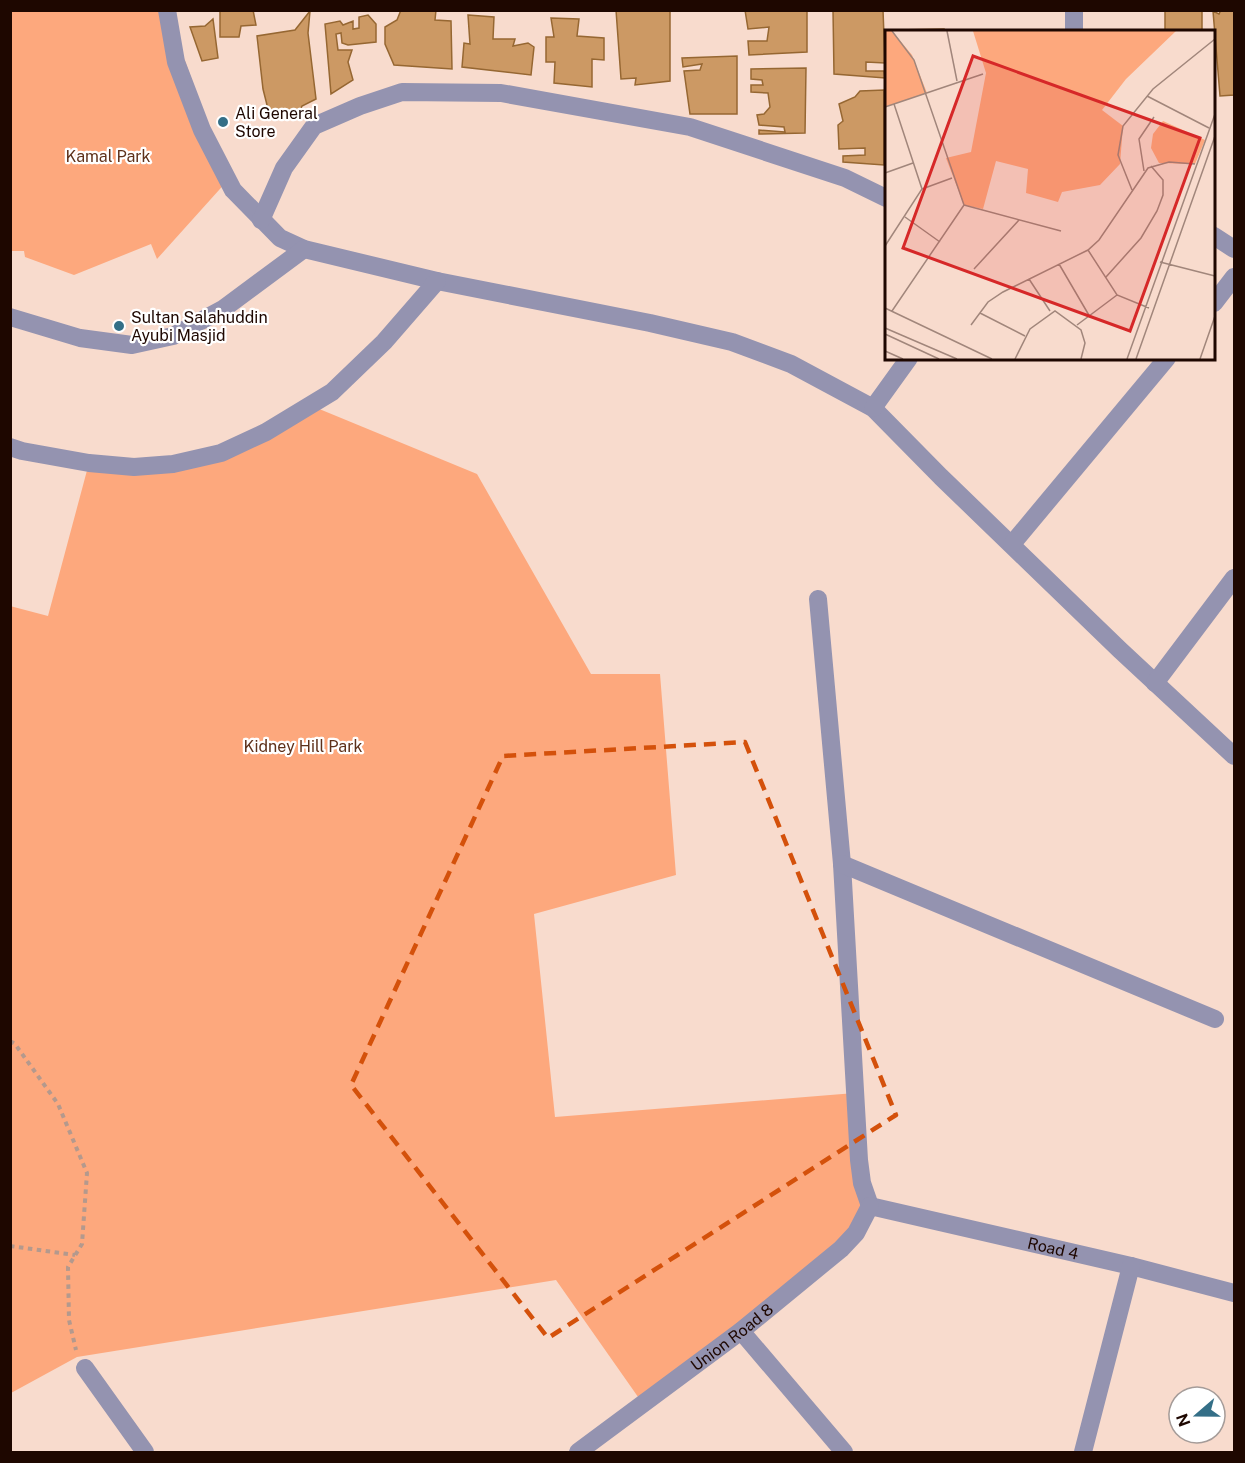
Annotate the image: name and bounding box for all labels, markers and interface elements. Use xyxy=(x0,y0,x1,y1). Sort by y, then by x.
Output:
inset map xyxy=(885,30,1215,360)
place label: Ali General Store xyxy=(235,104,318,141)
marker: Ali General Store xyxy=(216,115,230,129)
park label: Kamal Park xyxy=(65,147,151,166)
place label: Sultan Salahuddin Ayubi Masjid xyxy=(131,308,268,345)
marker: Sultan Salahuddin Ayubi Masjid xyxy=(112,319,126,333)
park label: Kidney Hill Park xyxy=(244,737,362,756)
street label: Road 4 xyxy=(1026,1234,1081,1264)
street label: Union Road 8 xyxy=(687,1300,777,1375)
north arrow xyxy=(1167,1385,1227,1445)
text: N xyxy=(1172,1411,1194,1429)

